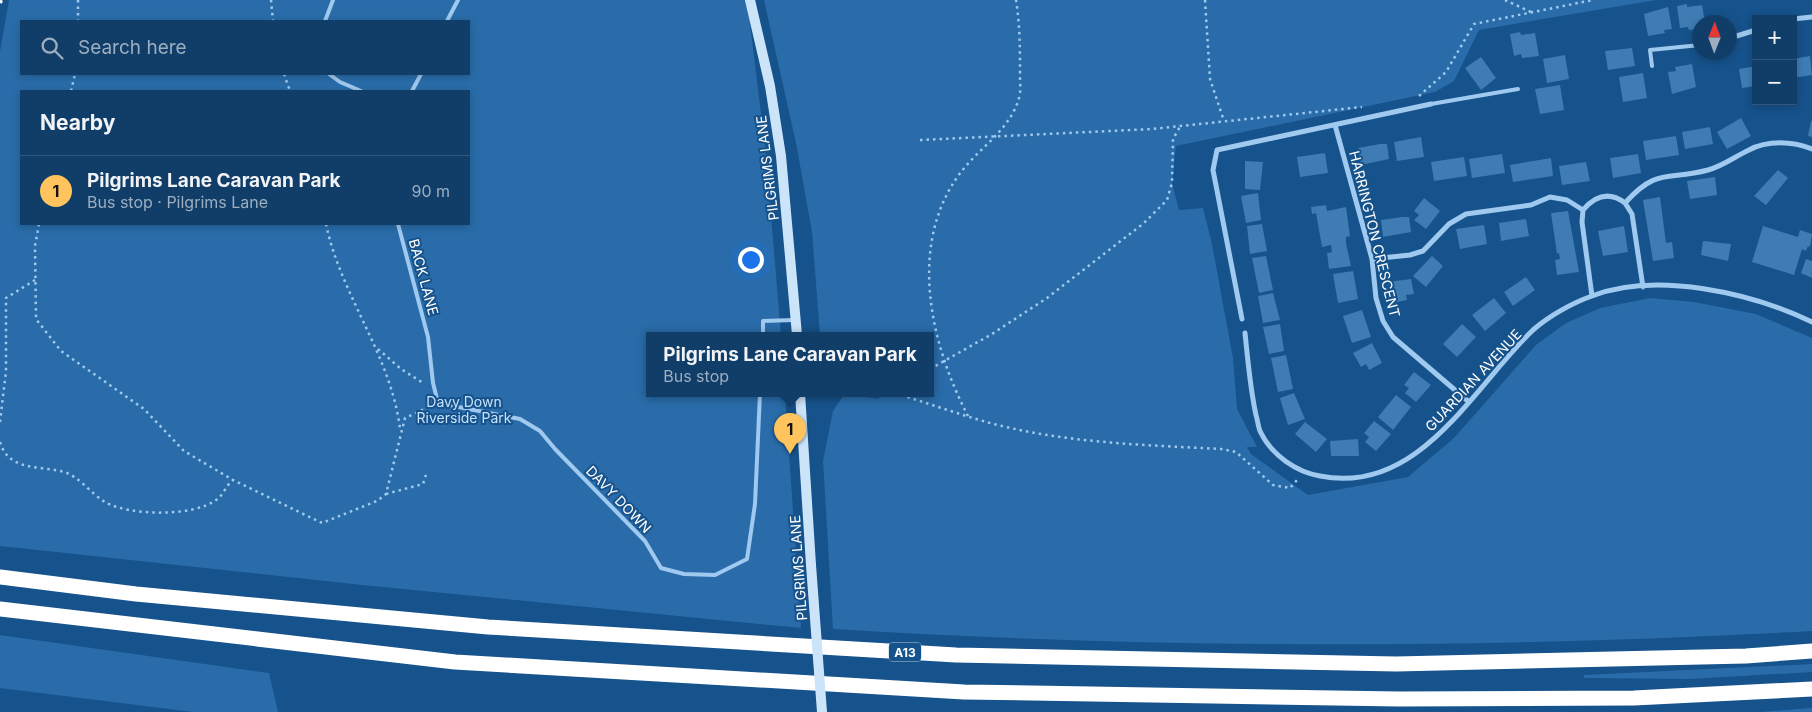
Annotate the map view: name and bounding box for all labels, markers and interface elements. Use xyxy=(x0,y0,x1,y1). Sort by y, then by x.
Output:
north arrow xyxy=(1692,15,1737,60)
map controls xyxy=(1752,15,1797,105)
button: + xyxy=(1752,15,1797,60)
search box xyxy=(20,20,470,75)
icon: search xyxy=(38,34,66,62)
text: Search here xyxy=(78,36,187,59)
button: − xyxy=(1752,60,1797,105)
text: Nearby xyxy=(40,110,115,135)
street label: PILGRIMS LANE xyxy=(752,115,782,221)
street label: HARRINGTON CRESCENT xyxy=(1346,149,1404,319)
text: Pilgrims Lane Caravan Park xyxy=(87,169,341,192)
text: 1 xyxy=(53,181,59,201)
text: 90 m xyxy=(411,181,450,201)
text: Bus stop · Pilgrims Lane xyxy=(87,192,268,212)
street label: BACK LANE xyxy=(406,237,442,317)
your location xyxy=(738,247,764,273)
street label: GUARDIAN AVENUE xyxy=(1421,325,1525,435)
popup xyxy=(646,332,934,397)
text: Pilgrims Lane Caravan Park xyxy=(663,343,917,366)
text: Bus stop xyxy=(663,366,729,386)
park label: Davy Down Riverside Park xyxy=(417,393,512,426)
pin: 1 xyxy=(774,413,806,454)
street label: DAVY DOWN xyxy=(583,462,655,536)
street label: PILGRIMS LANE xyxy=(786,515,810,621)
road number: A13 xyxy=(889,642,921,662)

